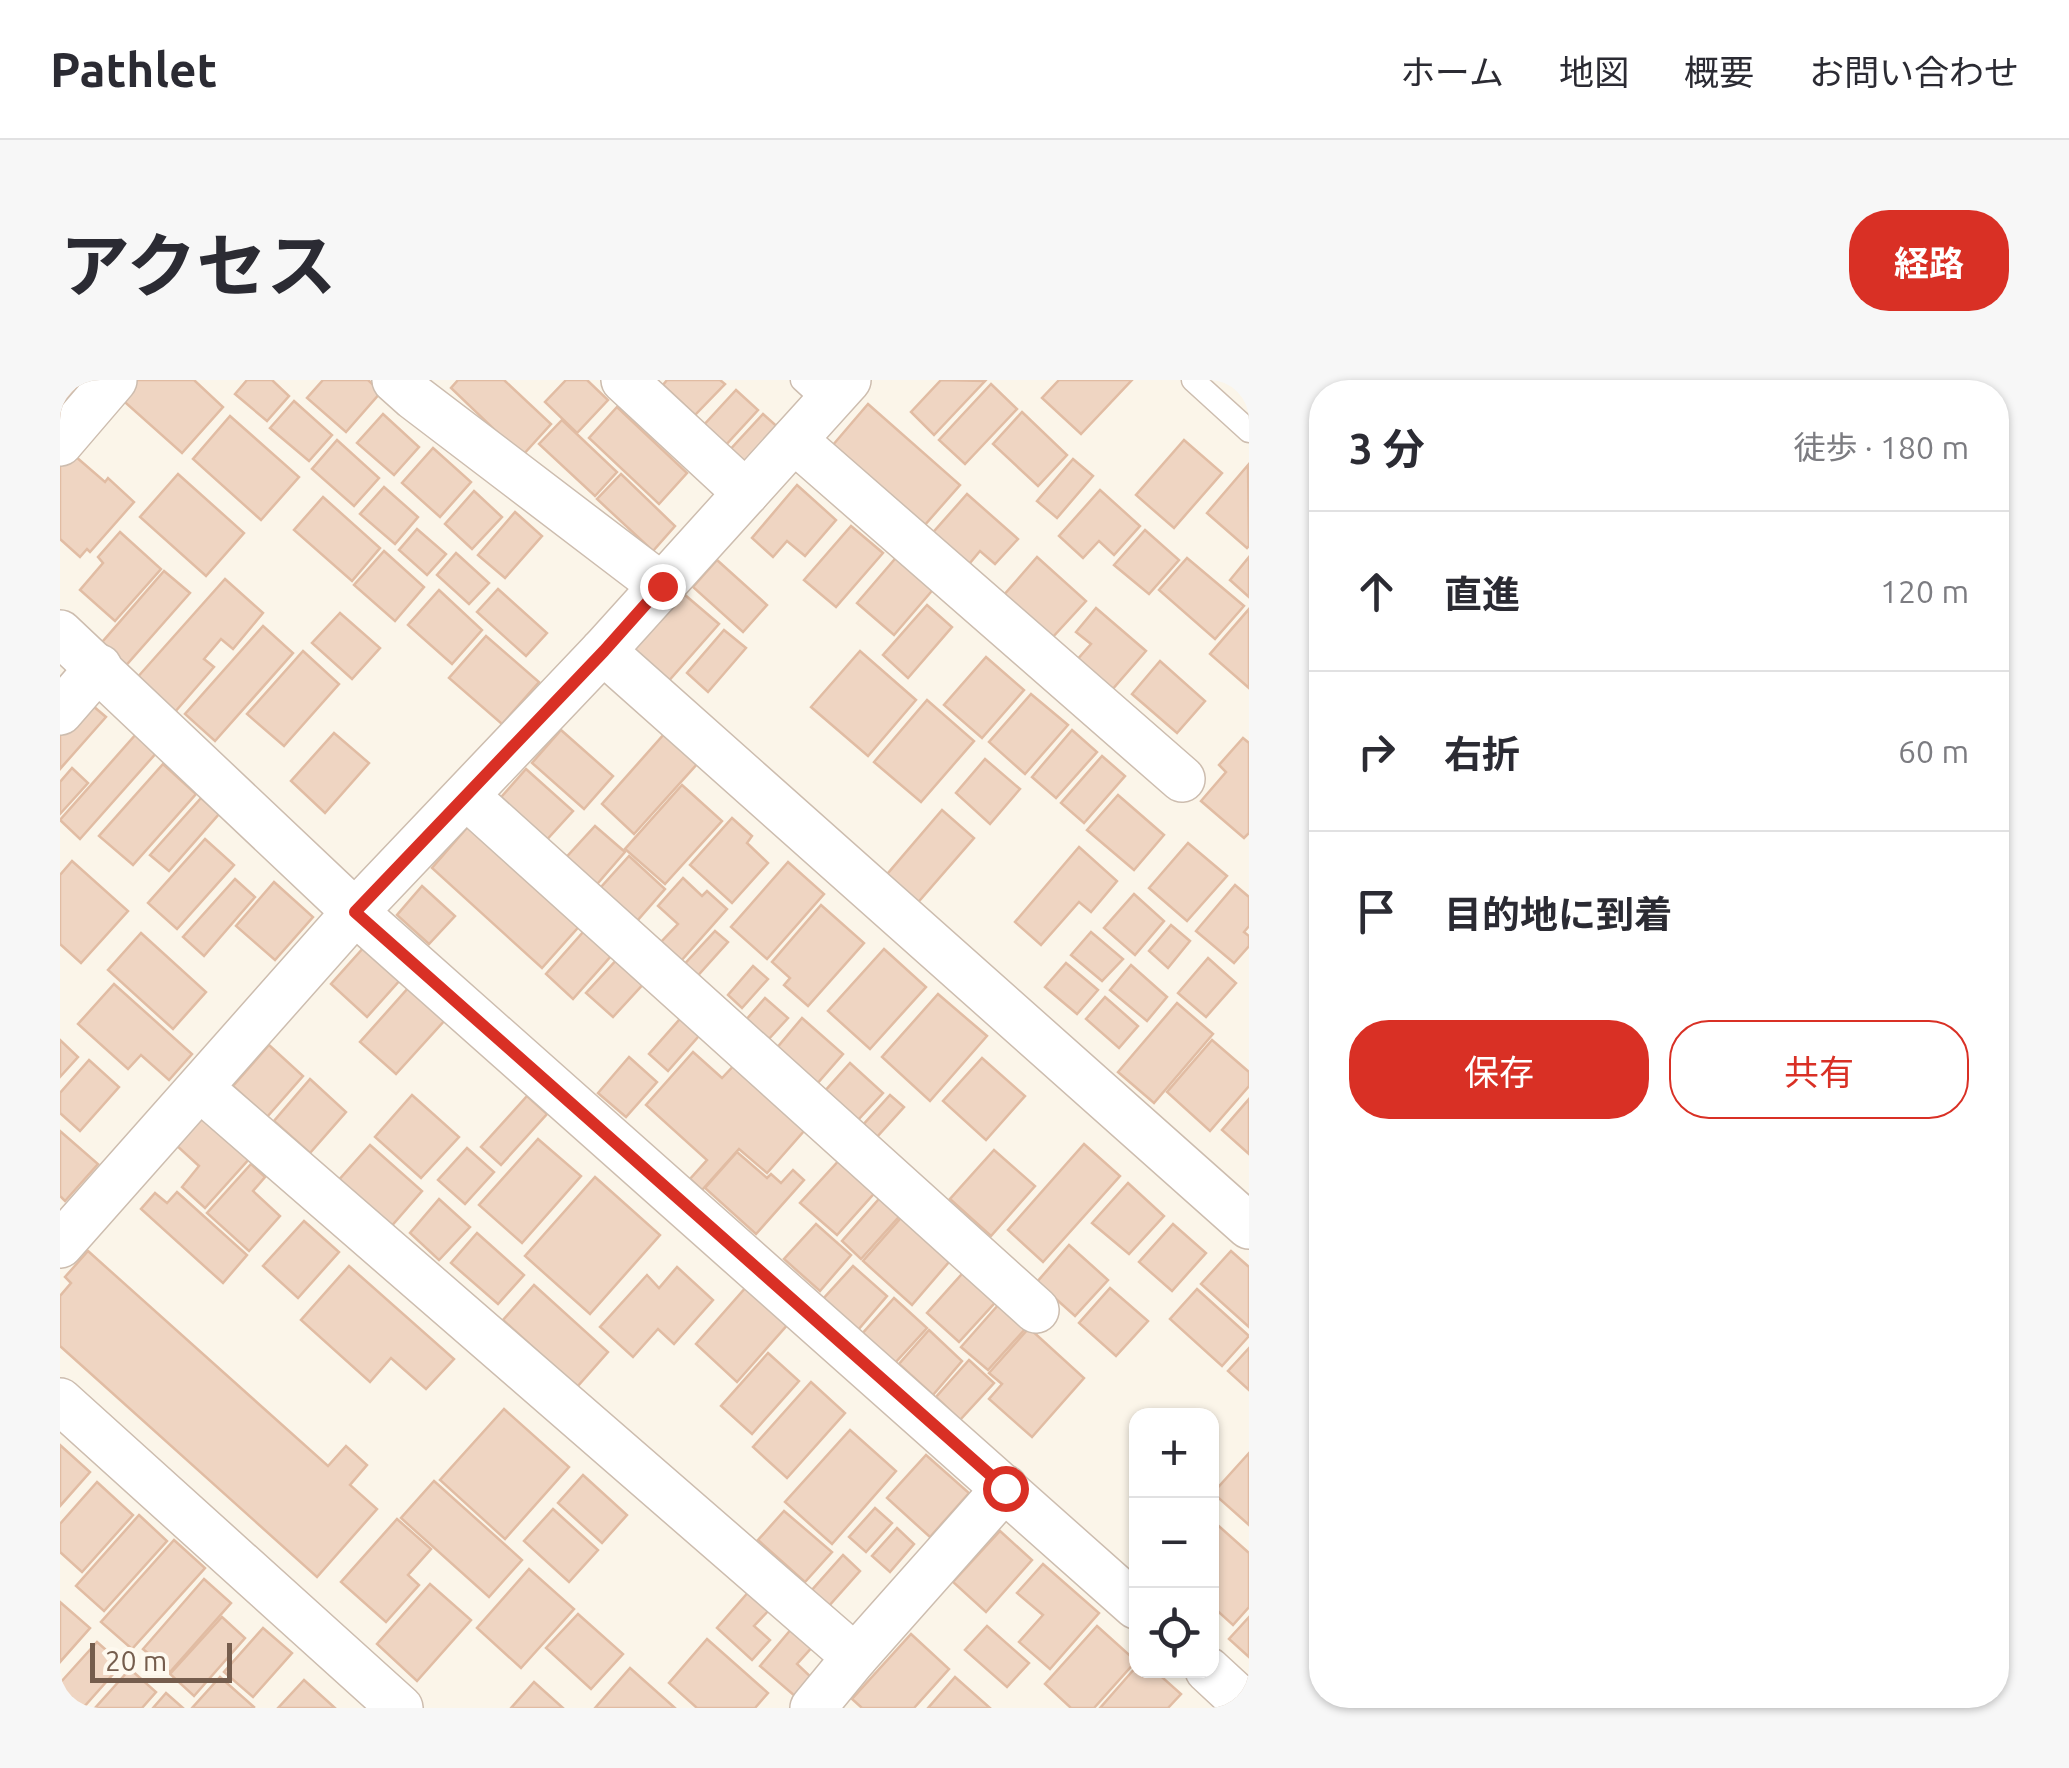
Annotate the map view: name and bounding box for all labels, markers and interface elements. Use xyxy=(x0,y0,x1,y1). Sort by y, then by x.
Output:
text: Pathlet xyxy=(50,42,217,96)
text: ホーム xyxy=(1400,52,1504,92)
text: 地図 xyxy=(1559,52,1629,92)
text: 概要 xyxy=(1684,52,1754,92)
text: お問い合わせ xyxy=(1809,52,2019,92)
button: 経路 xyxy=(1849,210,2009,311)
text: アクセス xyxy=(60,226,337,304)
text: 3 分 xyxy=(1349,425,1425,472)
text: 徒歩 · 180 m xyxy=(1793,429,1969,465)
route end xyxy=(640,564,686,610)
icon: ahead xyxy=(1349,564,1404,619)
text: 直進 xyxy=(1444,573,1520,615)
text: 120 m xyxy=(1880,573,1969,609)
icon: right xyxy=(1349,724,1404,779)
text: 右折 xyxy=(1444,733,1520,775)
text: 60 m xyxy=(1898,733,1969,769)
icon: arrive xyxy=(1349,884,1404,939)
text: 目的地に到着 xyxy=(1444,893,1672,935)
button: 保存 xyxy=(1349,1020,1649,1119)
button: 共有 xyxy=(1669,1020,1969,1119)
map controls xyxy=(1129,1408,1219,1678)
button: + xyxy=(1129,1408,1219,1498)
route start xyxy=(983,1466,1029,1512)
button: − xyxy=(1129,1498,1219,1588)
button: locate xyxy=(1129,1588,1219,1678)
scale bar xyxy=(90,1638,232,1682)
text: 20 m xyxy=(105,1645,167,1676)

